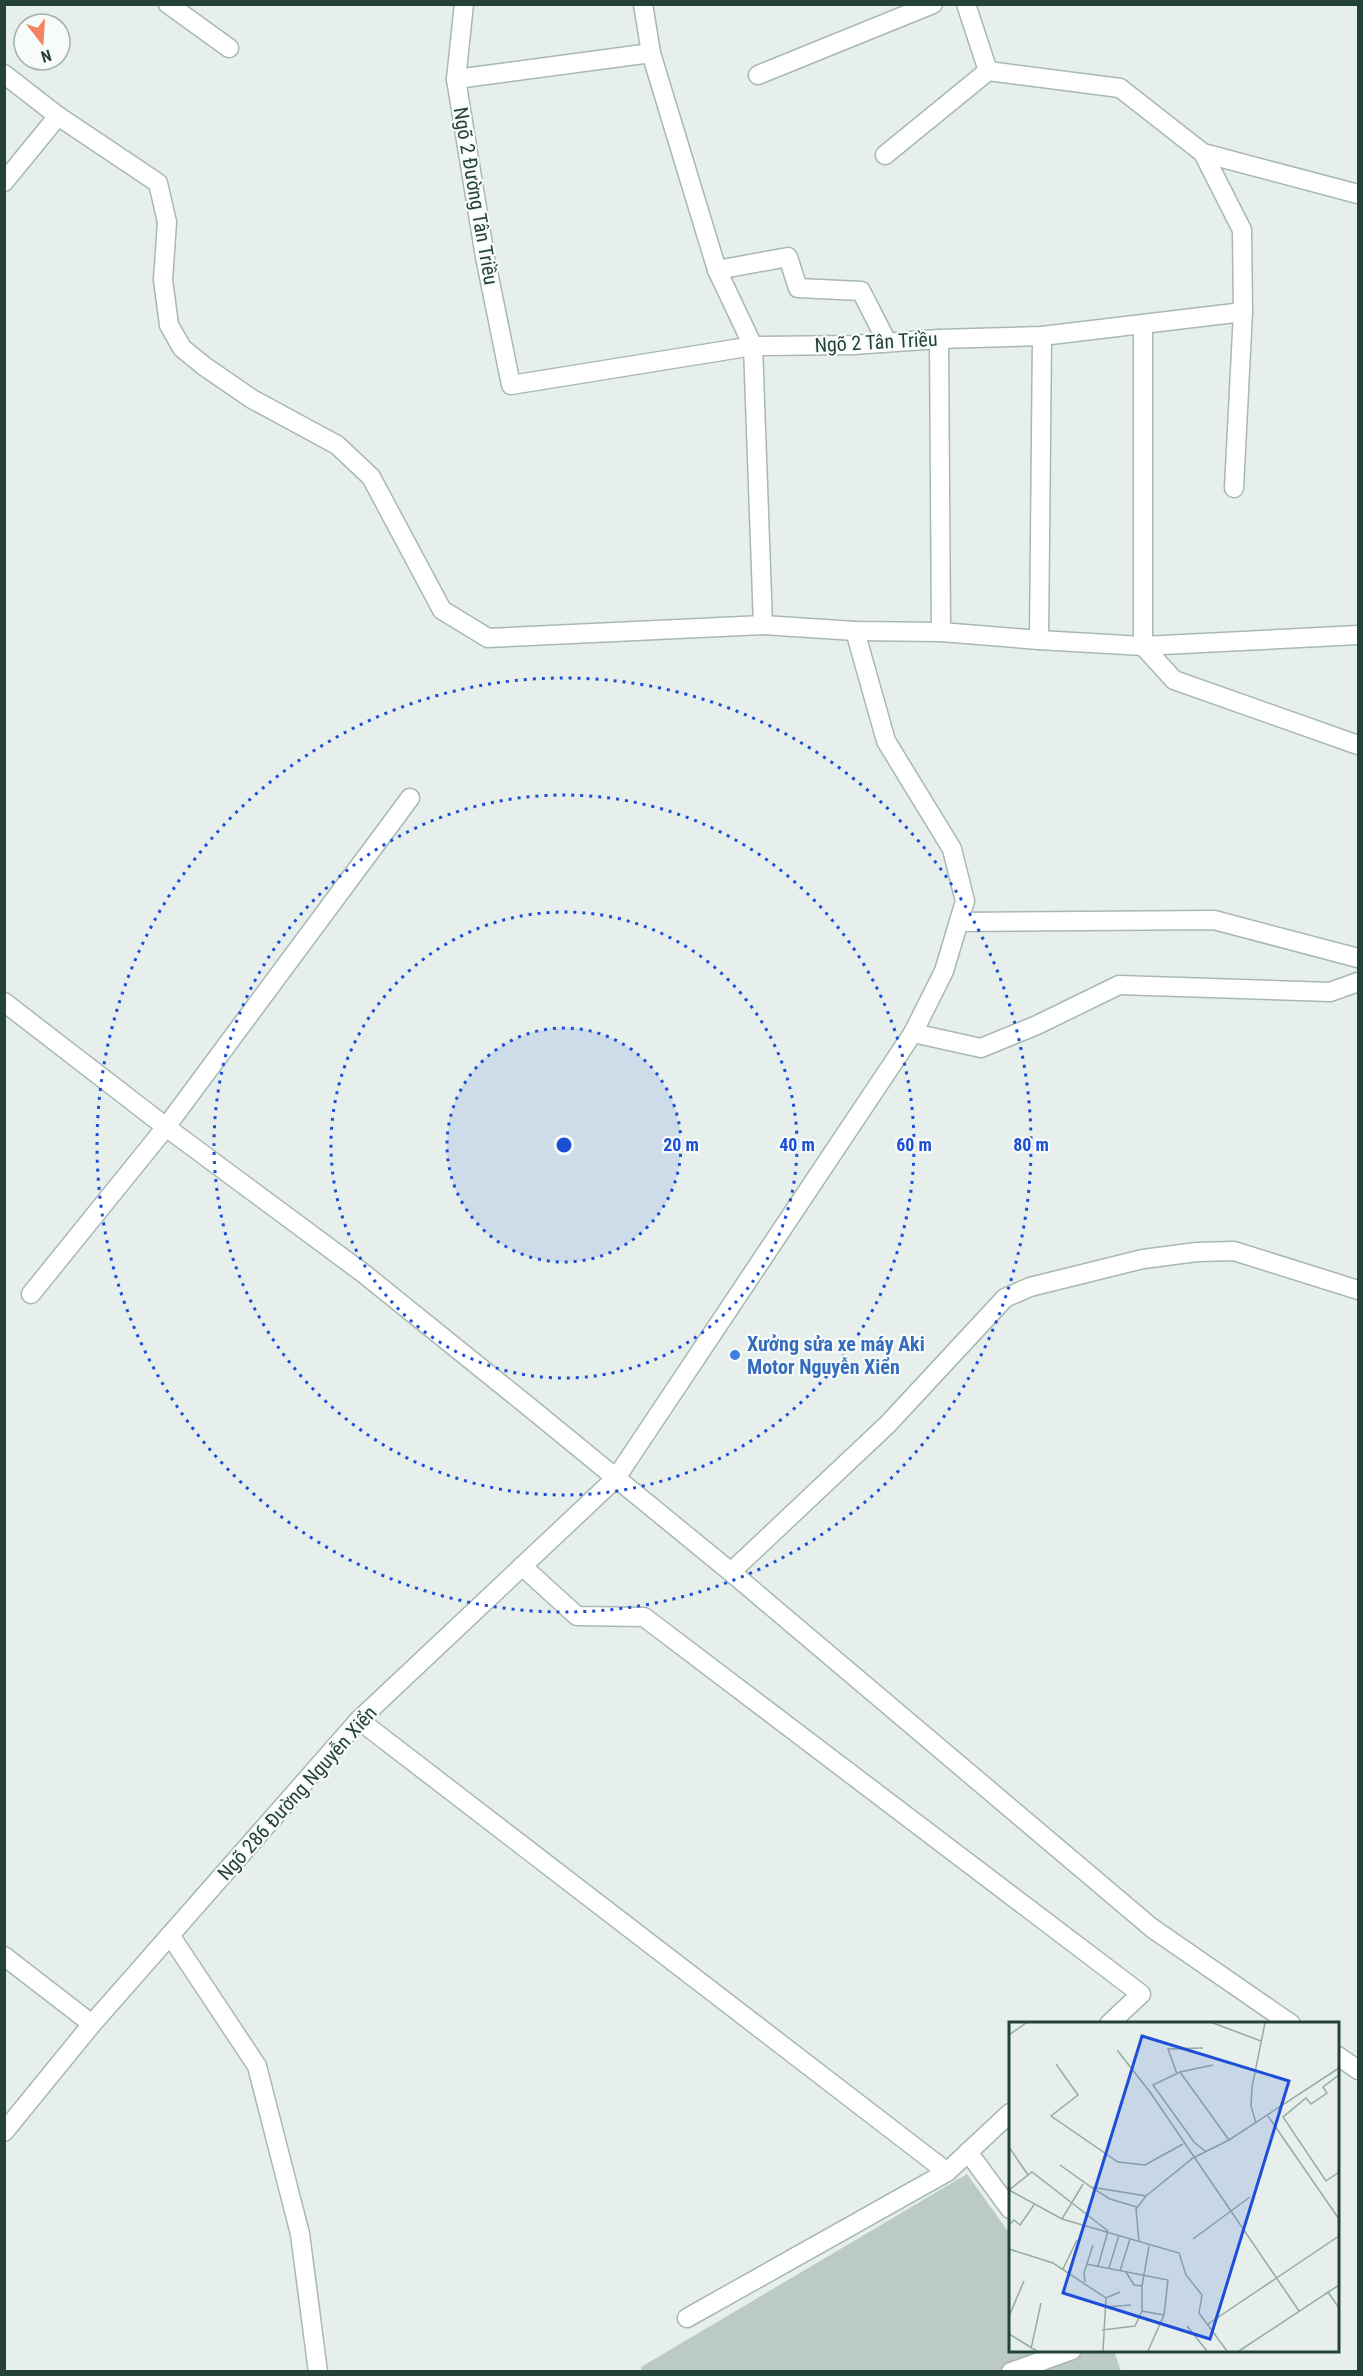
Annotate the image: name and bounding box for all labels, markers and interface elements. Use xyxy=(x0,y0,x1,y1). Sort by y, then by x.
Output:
north arrow xyxy=(12,12,72,72)
text: N xyxy=(39,45,54,66)
street label: Ngõ 2 Đường Tân Triều xyxy=(449,105,503,287)
street label: Ngõ 2 Tân Triều xyxy=(814,327,938,357)
text: 20 m xyxy=(663,1134,699,1155)
text: 40 m xyxy=(779,1134,815,1155)
text: 60 m xyxy=(896,1134,932,1155)
text: 80 m xyxy=(1013,1134,1049,1155)
centre of rings xyxy=(554,1135,574,1155)
place label: Xưởng sửa xe máy Aki Motor Nguyễn Xiển xyxy=(747,1332,925,1379)
marker: Xưởng sửa xe máy Aki Motor Nguyễn Xiển xyxy=(728,1348,742,1362)
street label: Ngõ 286 Đường Nguyễn Xiển xyxy=(212,1701,382,1885)
inset map xyxy=(1009,2022,1339,2352)

